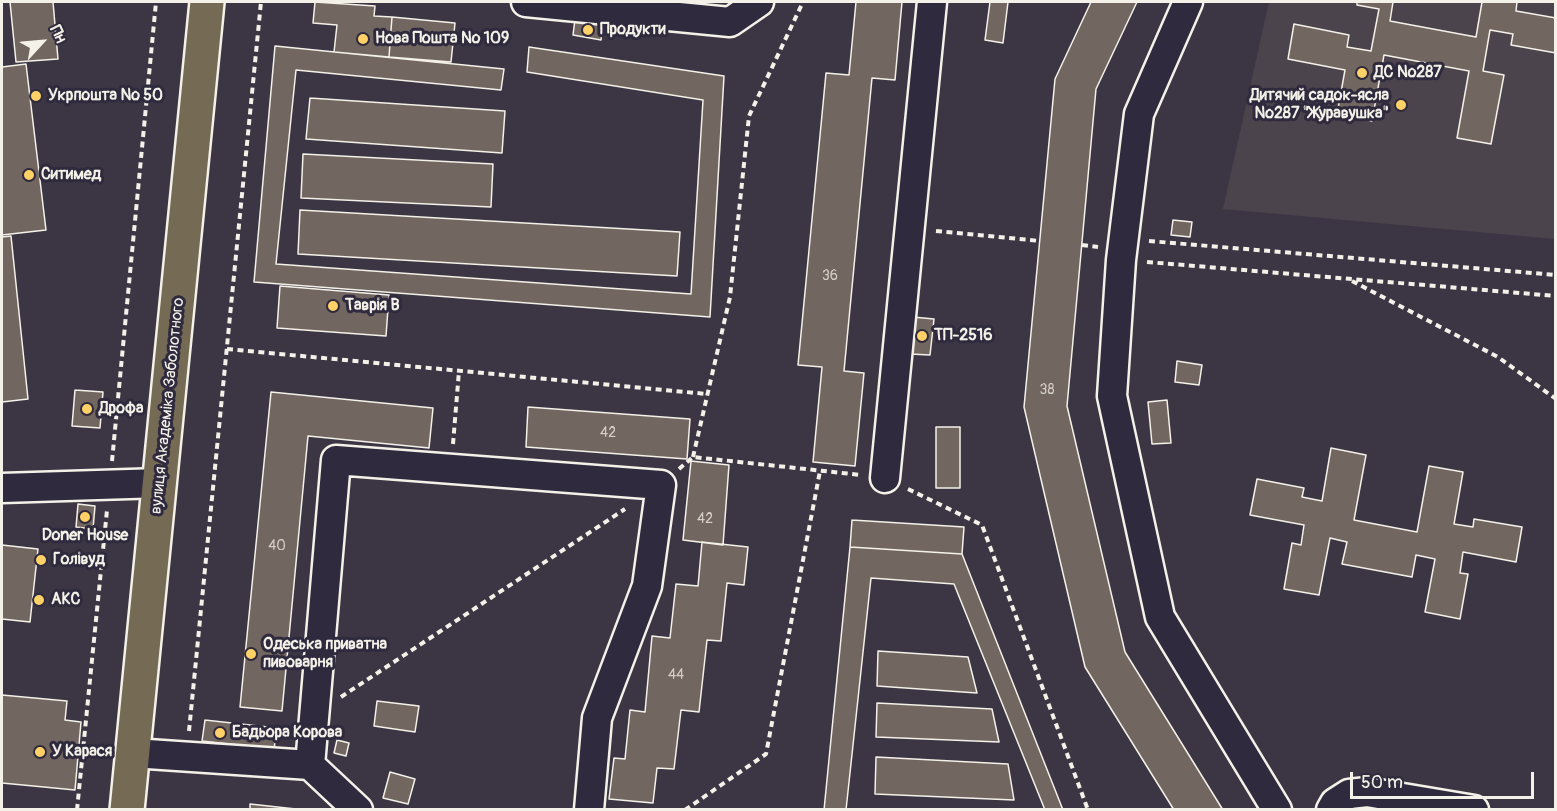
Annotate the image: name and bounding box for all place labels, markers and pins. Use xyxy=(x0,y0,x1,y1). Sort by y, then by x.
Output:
place label: Продукти xyxy=(600,20,666,40)
marker: Продукти xyxy=(581,23,595,37)
place label: Нова Пошта № 109 xyxy=(375,29,509,49)
marker: Нова Пошта № 109 xyxy=(356,32,370,46)
place label: ДС №287 xyxy=(1374,63,1442,83)
marker: ДС №287 xyxy=(1355,66,1369,80)
place label: Укрпошта № 50 xyxy=(48,86,163,106)
place label: Дитячий садок-ясла №287 "Журавушка" xyxy=(1250,86,1389,124)
marker: Укрпошта № 50 xyxy=(29,89,43,103)
marker: Дитячий садок-ясла №287 "Журавушка" xyxy=(1394,98,1408,112)
place label: Ситимед xyxy=(41,165,101,185)
marker: Ситимед xyxy=(22,168,36,182)
place label: Таврія В xyxy=(345,296,400,316)
marker: Таврія В xyxy=(326,299,340,313)
place label: ТП-2516 xyxy=(934,326,992,346)
marker: ТП-2516 xyxy=(915,329,929,343)
place label: Дрофа xyxy=(99,399,143,419)
marker: Дрофа xyxy=(80,402,94,416)
marker: Doner House xyxy=(78,510,92,524)
place label: Doner House xyxy=(42,526,128,546)
place label: Голівуд xyxy=(53,550,105,570)
marker: Голівуд xyxy=(34,553,48,567)
place label: АКС xyxy=(51,590,80,610)
marker: АКС xyxy=(32,593,46,607)
place label: Одеська приватна пивоварня xyxy=(263,635,387,673)
marker: Одеська приватна пивоварня xyxy=(244,647,258,661)
place label: Бадьора Корова xyxy=(232,723,342,743)
marker: Бадьора Корова xyxy=(213,726,227,740)
place label: У Карася xyxy=(52,742,112,762)
marker: У Карася xyxy=(33,745,47,759)

